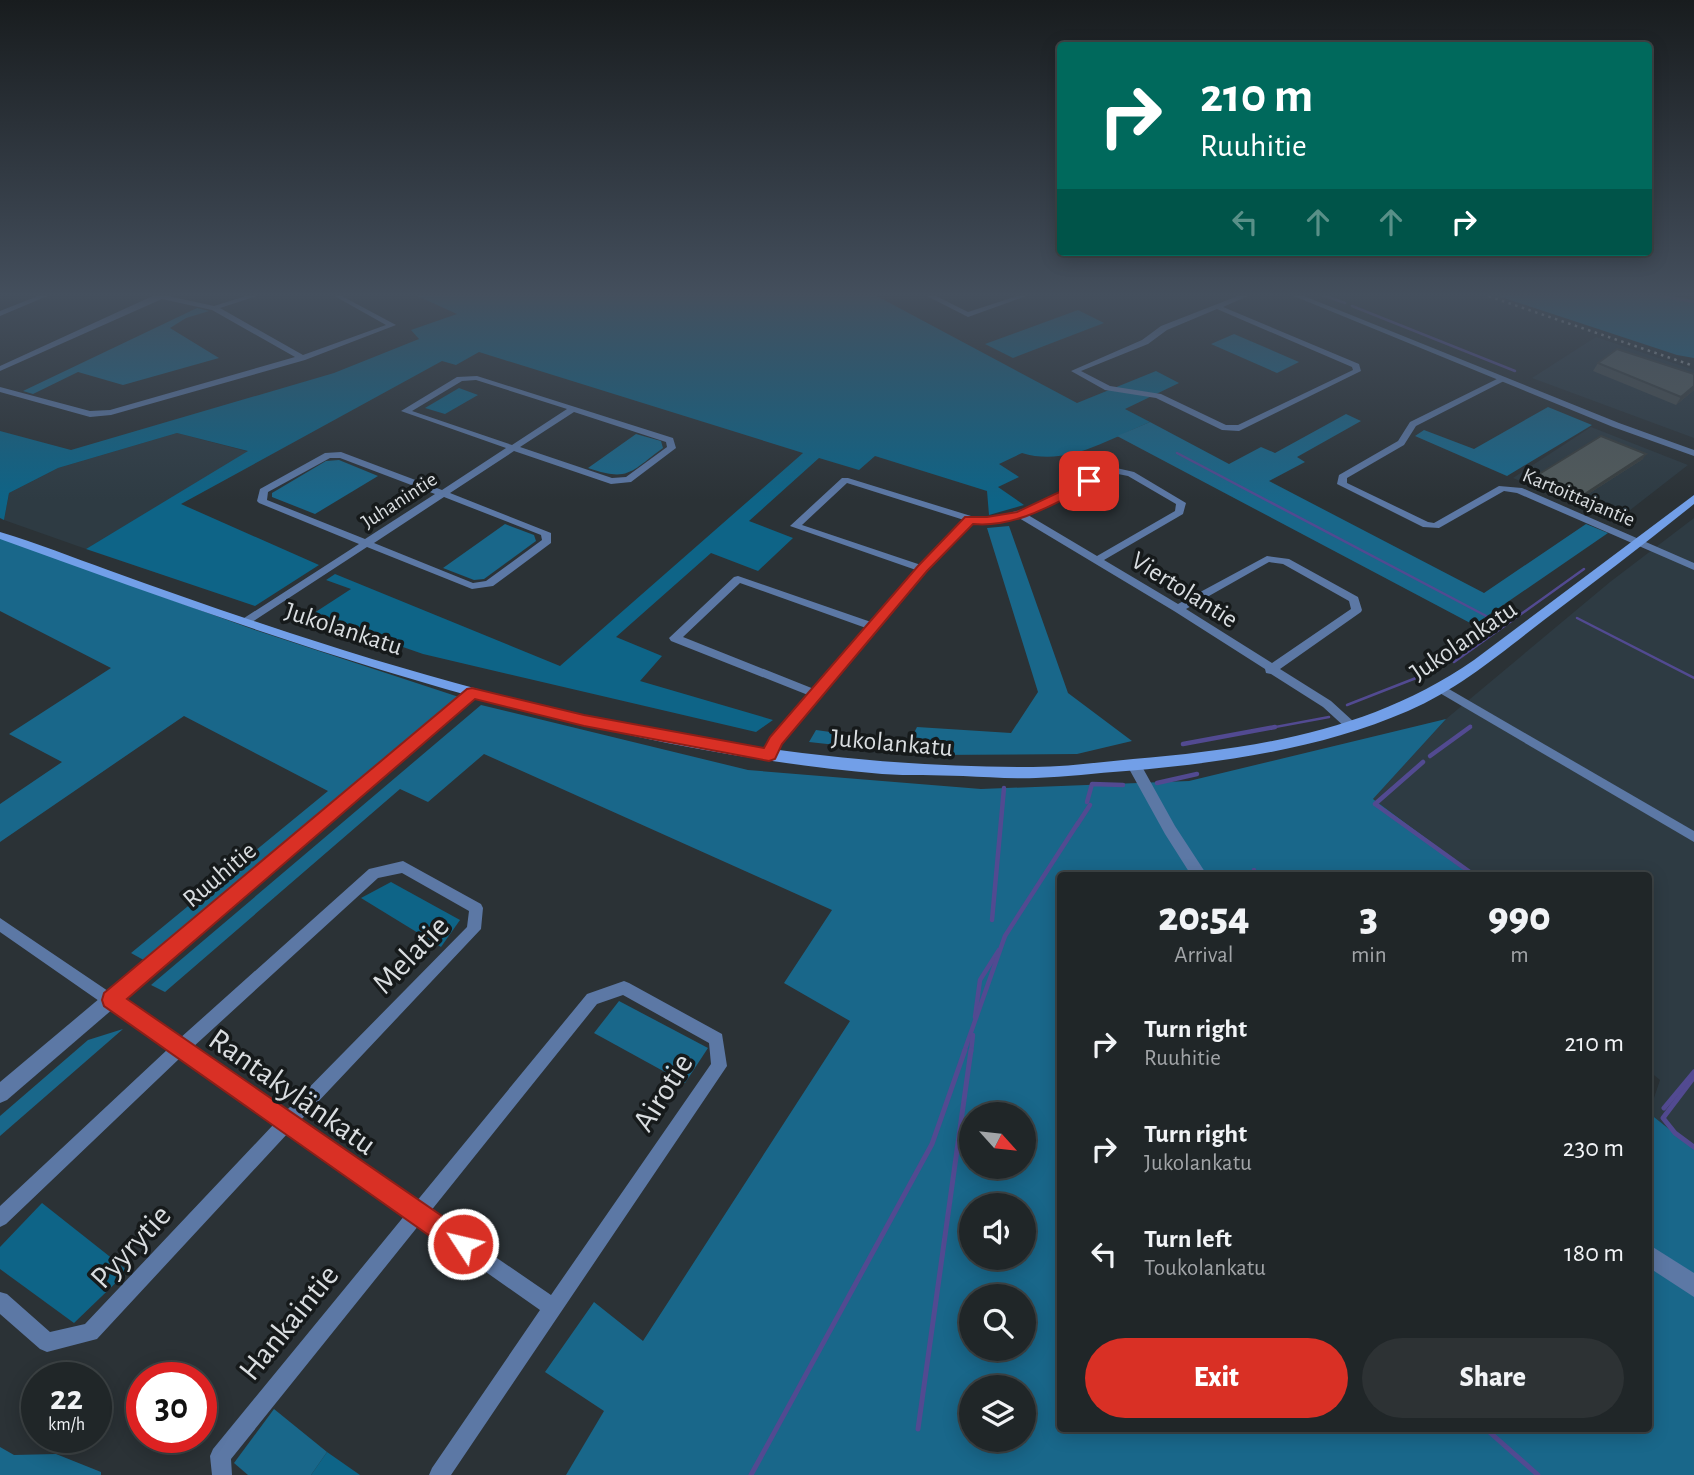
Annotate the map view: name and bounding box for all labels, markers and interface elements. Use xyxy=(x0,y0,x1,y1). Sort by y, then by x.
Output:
icon: right xyxy=(1085,70,1176,161)
text: 210 m xyxy=(1200,72,1313,121)
text: Ruuhitie xyxy=(1200,130,1307,162)
icon: left xyxy=(1226,203,1264,241)
icon: ahead xyxy=(1299,203,1337,241)
icon: ahead xyxy=(1372,203,1410,241)
icon: right xyxy=(1445,203,1483,241)
pin xyxy=(1059,451,1119,511)
icon: arrive xyxy=(1070,462,1108,500)
street label: Kartoittajantie xyxy=(1520,464,1638,531)
street label: Juhanintie xyxy=(358,468,441,533)
street label: Viertolantie xyxy=(1127,547,1242,633)
street label: Jukolankatu xyxy=(1406,596,1521,686)
street label: Jukolankatu xyxy=(282,598,406,660)
street label: Jukolankatu xyxy=(830,725,954,761)
street label: Ruuhitie xyxy=(178,837,261,913)
text: 20:54 xyxy=(1158,896,1250,938)
text: 3 xyxy=(1360,896,1378,938)
text: 990 xyxy=(1488,896,1551,938)
street label: Melatie xyxy=(366,909,455,1000)
text: Arrival xyxy=(1174,944,1234,967)
text: min xyxy=(1351,944,1387,967)
text: m xyxy=(1510,944,1529,967)
text: Turn right xyxy=(1144,1016,1247,1042)
street label: Rantakylänkatu xyxy=(203,1023,382,1161)
icon: right xyxy=(1085,1025,1123,1063)
text: 210 m xyxy=(1564,1030,1624,1056)
text: Ruuhitie xyxy=(1144,1047,1221,1070)
street label: Airotie xyxy=(627,1048,699,1137)
north arrow xyxy=(959,1102,1036,1180)
map controls xyxy=(959,1102,1036,1452)
text: Turn right xyxy=(1144,1121,1247,1147)
icon: right xyxy=(1085,1130,1123,1168)
text: 230 m xyxy=(1563,1135,1624,1161)
text: Jukolankatu xyxy=(1144,1152,1252,1175)
button: sound xyxy=(959,1193,1036,1270)
street label: Pyyrytie xyxy=(85,1199,177,1295)
position arrow xyxy=(426,1207,500,1281)
text: Turn left xyxy=(1144,1226,1232,1252)
icon: left xyxy=(1085,1235,1123,1273)
text: 180 m xyxy=(1564,1240,1624,1266)
text: Toukolankatu xyxy=(1144,1257,1266,1280)
street label: Hankaintie xyxy=(233,1259,345,1386)
button: search xyxy=(959,1284,1036,1361)
button: Exit xyxy=(1085,1338,1348,1418)
button: Share xyxy=(1362,1338,1624,1418)
speed limit sign: 30 xyxy=(126,1362,217,1453)
button: layers xyxy=(959,1375,1036,1452)
text: 22 xyxy=(50,1381,83,1416)
text: km/h xyxy=(48,1416,85,1434)

